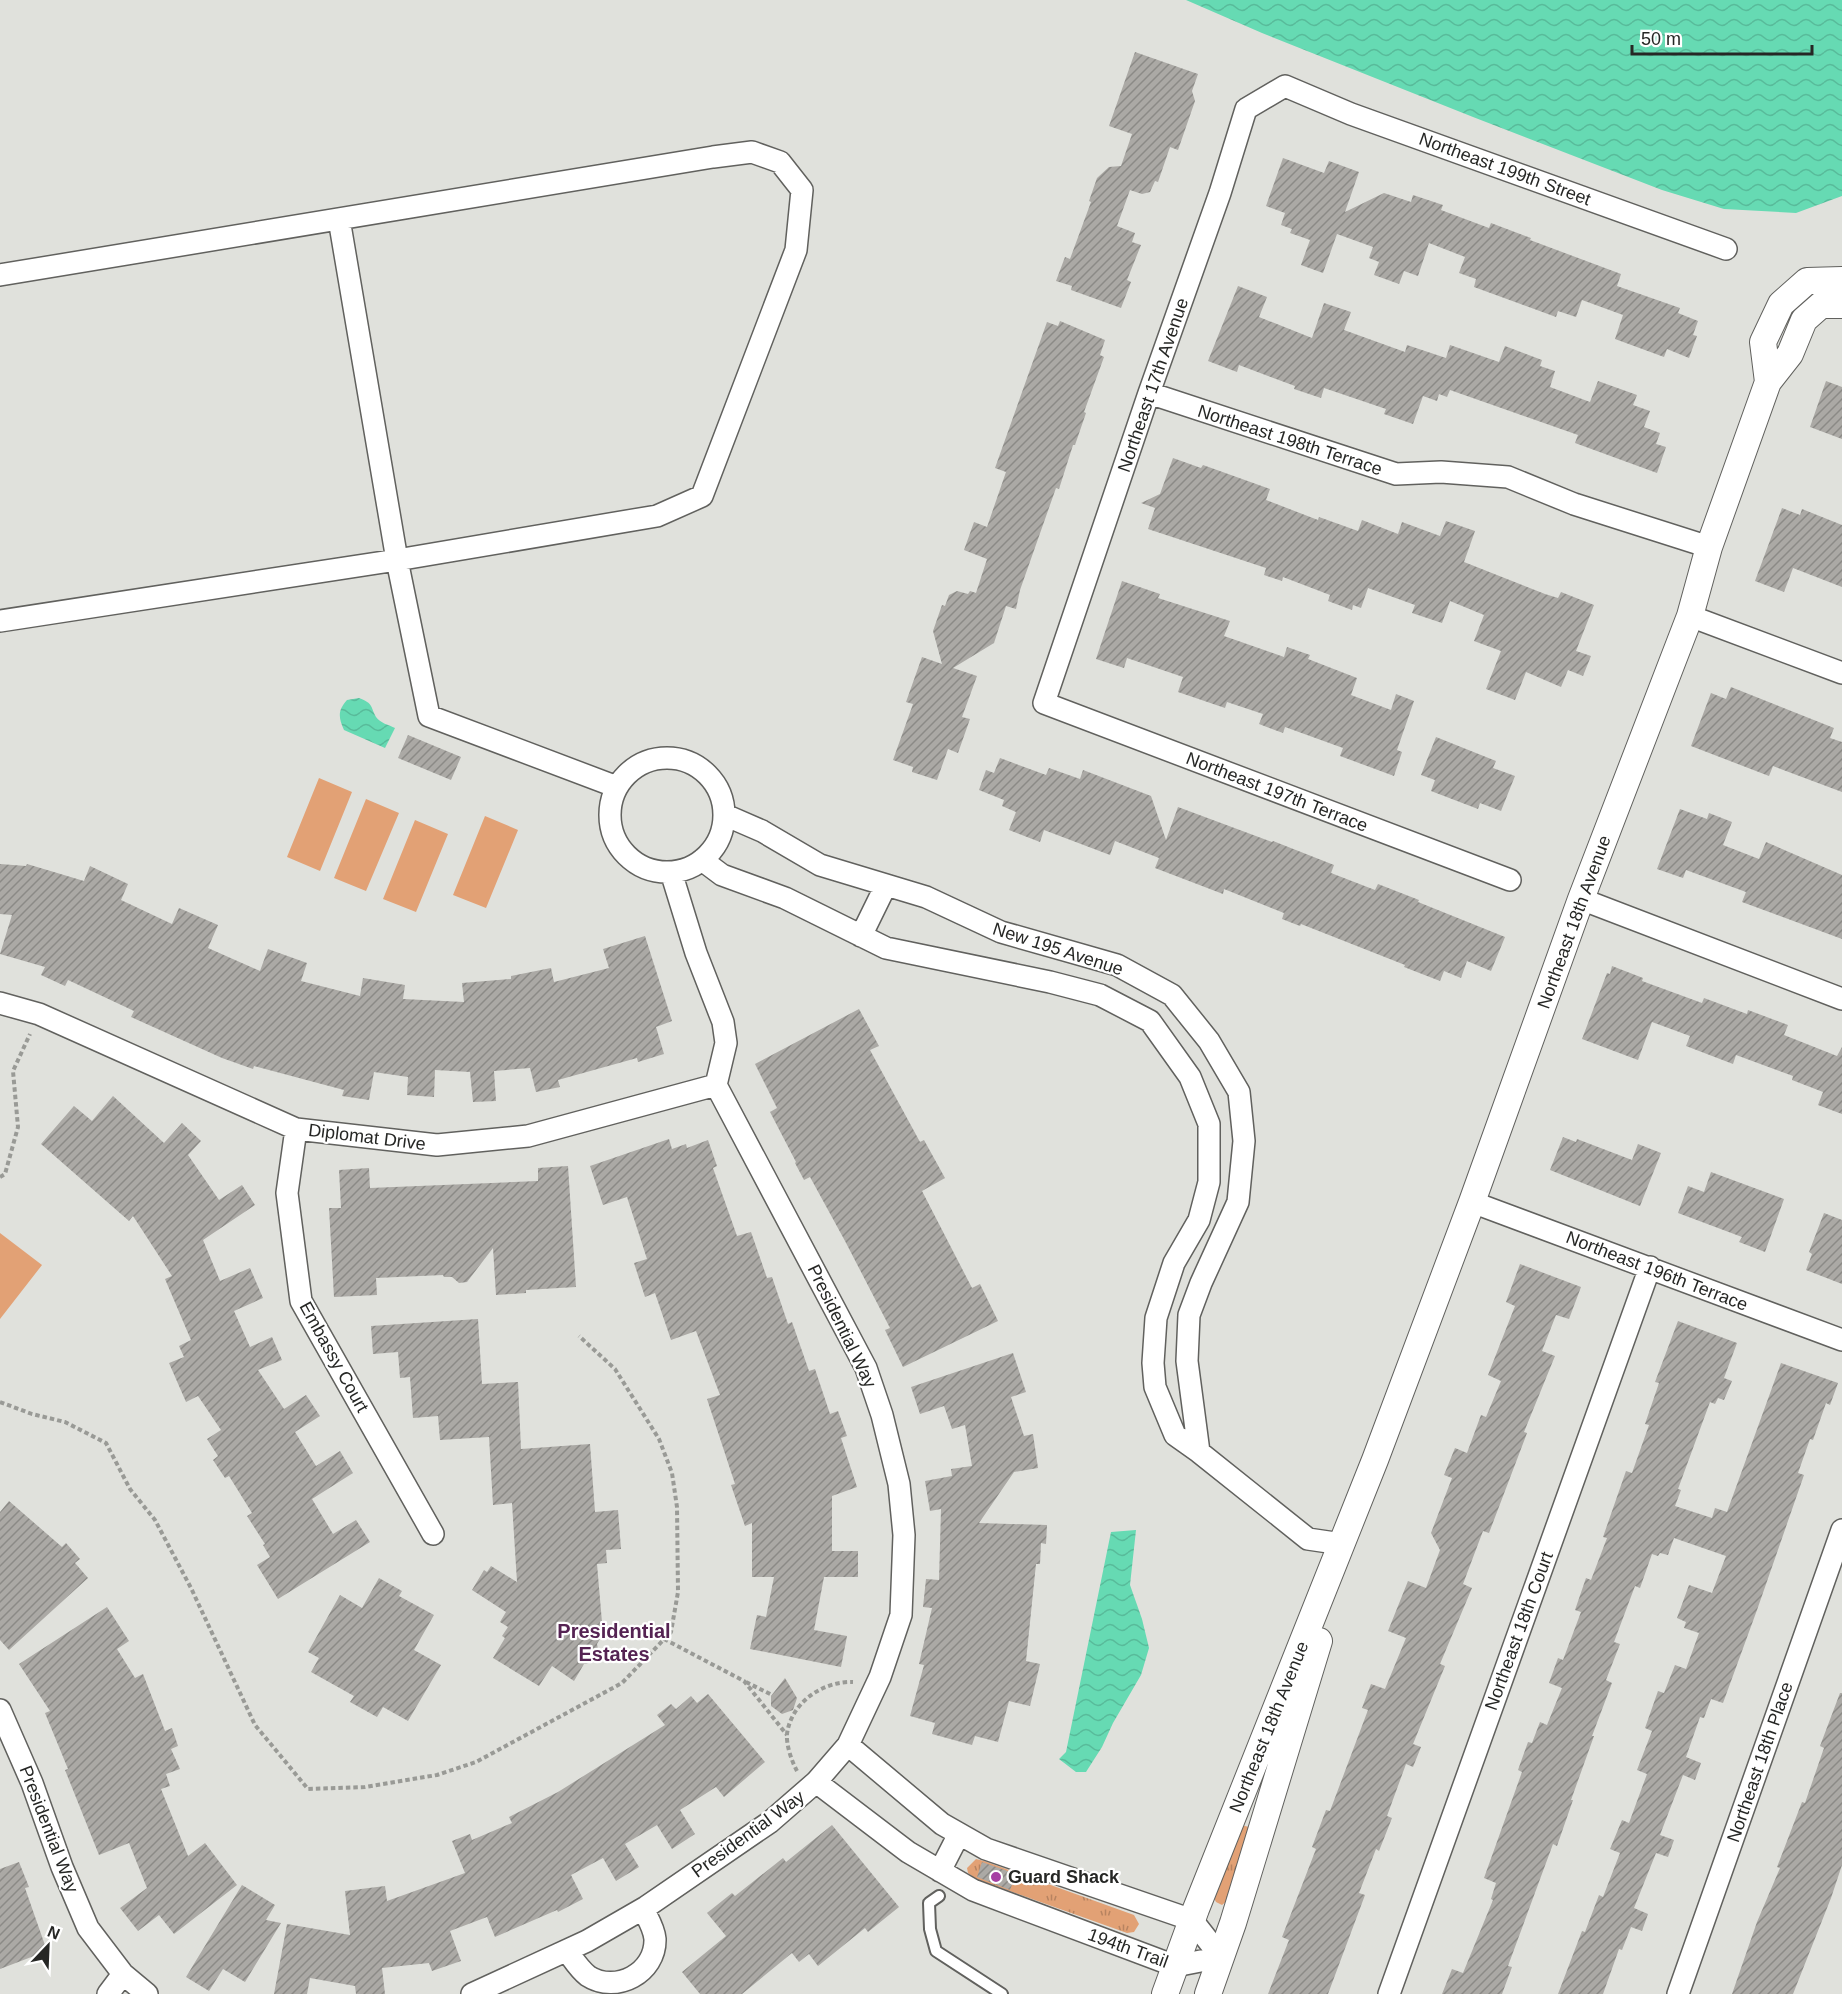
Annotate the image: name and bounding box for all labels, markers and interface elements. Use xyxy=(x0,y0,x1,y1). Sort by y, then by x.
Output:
scale bar xyxy=(1632,18,1812,56)
text: 50 m xyxy=(1641,29,1681,49)
street label: Northeast 199th Street xyxy=(1416,129,1594,209)
street label: Northeast 17th Avenue xyxy=(1114,295,1192,475)
street label: Northeast 198th Terrace xyxy=(1195,401,1385,479)
street label: Northeast 197th Terrace xyxy=(1183,748,1371,836)
street label: Northeast 18th Avenue xyxy=(1533,833,1615,1011)
street label: New 195 Avenue xyxy=(990,919,1126,979)
street label: Diplomat Drive xyxy=(307,1120,427,1154)
street label: Northeast 196th Terrace xyxy=(1563,1227,1751,1315)
street label: Presidential Way xyxy=(804,1261,880,1391)
street label: Embassy Court xyxy=(295,1298,373,1416)
street label: Northeast 18th Court xyxy=(1481,1549,1557,1713)
district label: Presidential Estates xyxy=(557,1620,671,1665)
street label: Northeast 18th Avenue xyxy=(1225,1639,1313,1815)
street label: Northeast 18th Place xyxy=(1723,1679,1797,1845)
street label: Presidential Way xyxy=(16,1763,82,1895)
street label: Presidential Way xyxy=(688,1786,808,1882)
place label: Guard Shack xyxy=(1008,1867,1120,1887)
marker: Guard Shack xyxy=(989,1870,1003,1884)
north arrow xyxy=(18,1916,78,1976)
text: N xyxy=(45,1923,62,1943)
street label: 194th Trail xyxy=(1085,1924,1171,1972)

